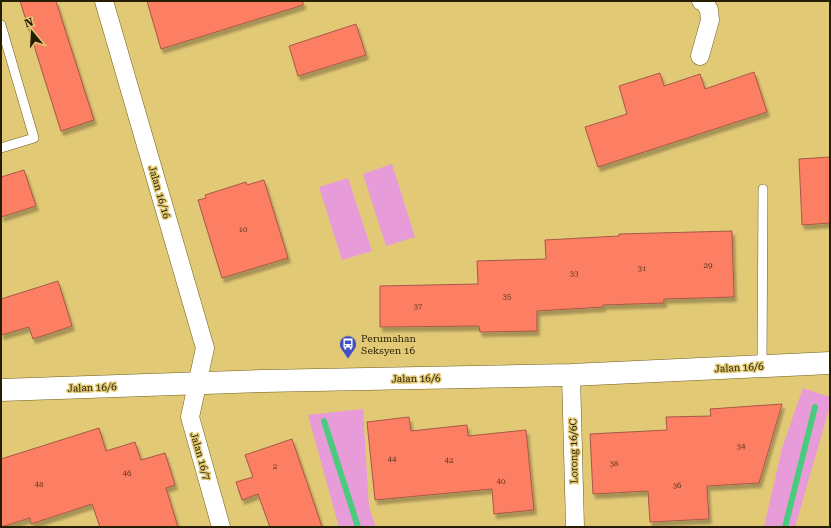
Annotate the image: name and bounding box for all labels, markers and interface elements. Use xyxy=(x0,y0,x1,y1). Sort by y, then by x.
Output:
north arrow xyxy=(12,12,52,52)
text: N xyxy=(23,15,36,30)
street label: Jalan 16/16 xyxy=(147,164,172,220)
house number: 10 xyxy=(239,225,248,234)
house number: 29 xyxy=(704,261,713,270)
house number: 31 xyxy=(638,264,647,273)
house number: 33 xyxy=(570,269,579,278)
house number: 35 xyxy=(503,292,512,301)
house number: 37 xyxy=(414,302,423,311)
place label: Perumahan Seksyen 16 xyxy=(361,333,416,356)
bus stop icon: Perumahan Seksyen 16 xyxy=(338,334,358,359)
street label: Jalan 16/6 xyxy=(714,361,764,374)
street label: Jalan 16/6 xyxy=(391,373,441,384)
street label: Jalan 16/6 xyxy=(67,381,117,394)
street label: Lorong 16/6C xyxy=(567,418,580,484)
street label: Jalan 16/7 xyxy=(188,431,213,482)
house number: 34 xyxy=(737,442,746,451)
house number: 44 xyxy=(388,455,397,464)
house number: 42 xyxy=(445,456,454,465)
house number: 38 xyxy=(610,459,619,468)
house number: 2 xyxy=(273,462,278,471)
house number: 46 xyxy=(123,469,132,478)
house number: 40 xyxy=(497,477,506,486)
house number: 48 xyxy=(35,480,44,489)
house number: 36 xyxy=(673,481,682,490)

